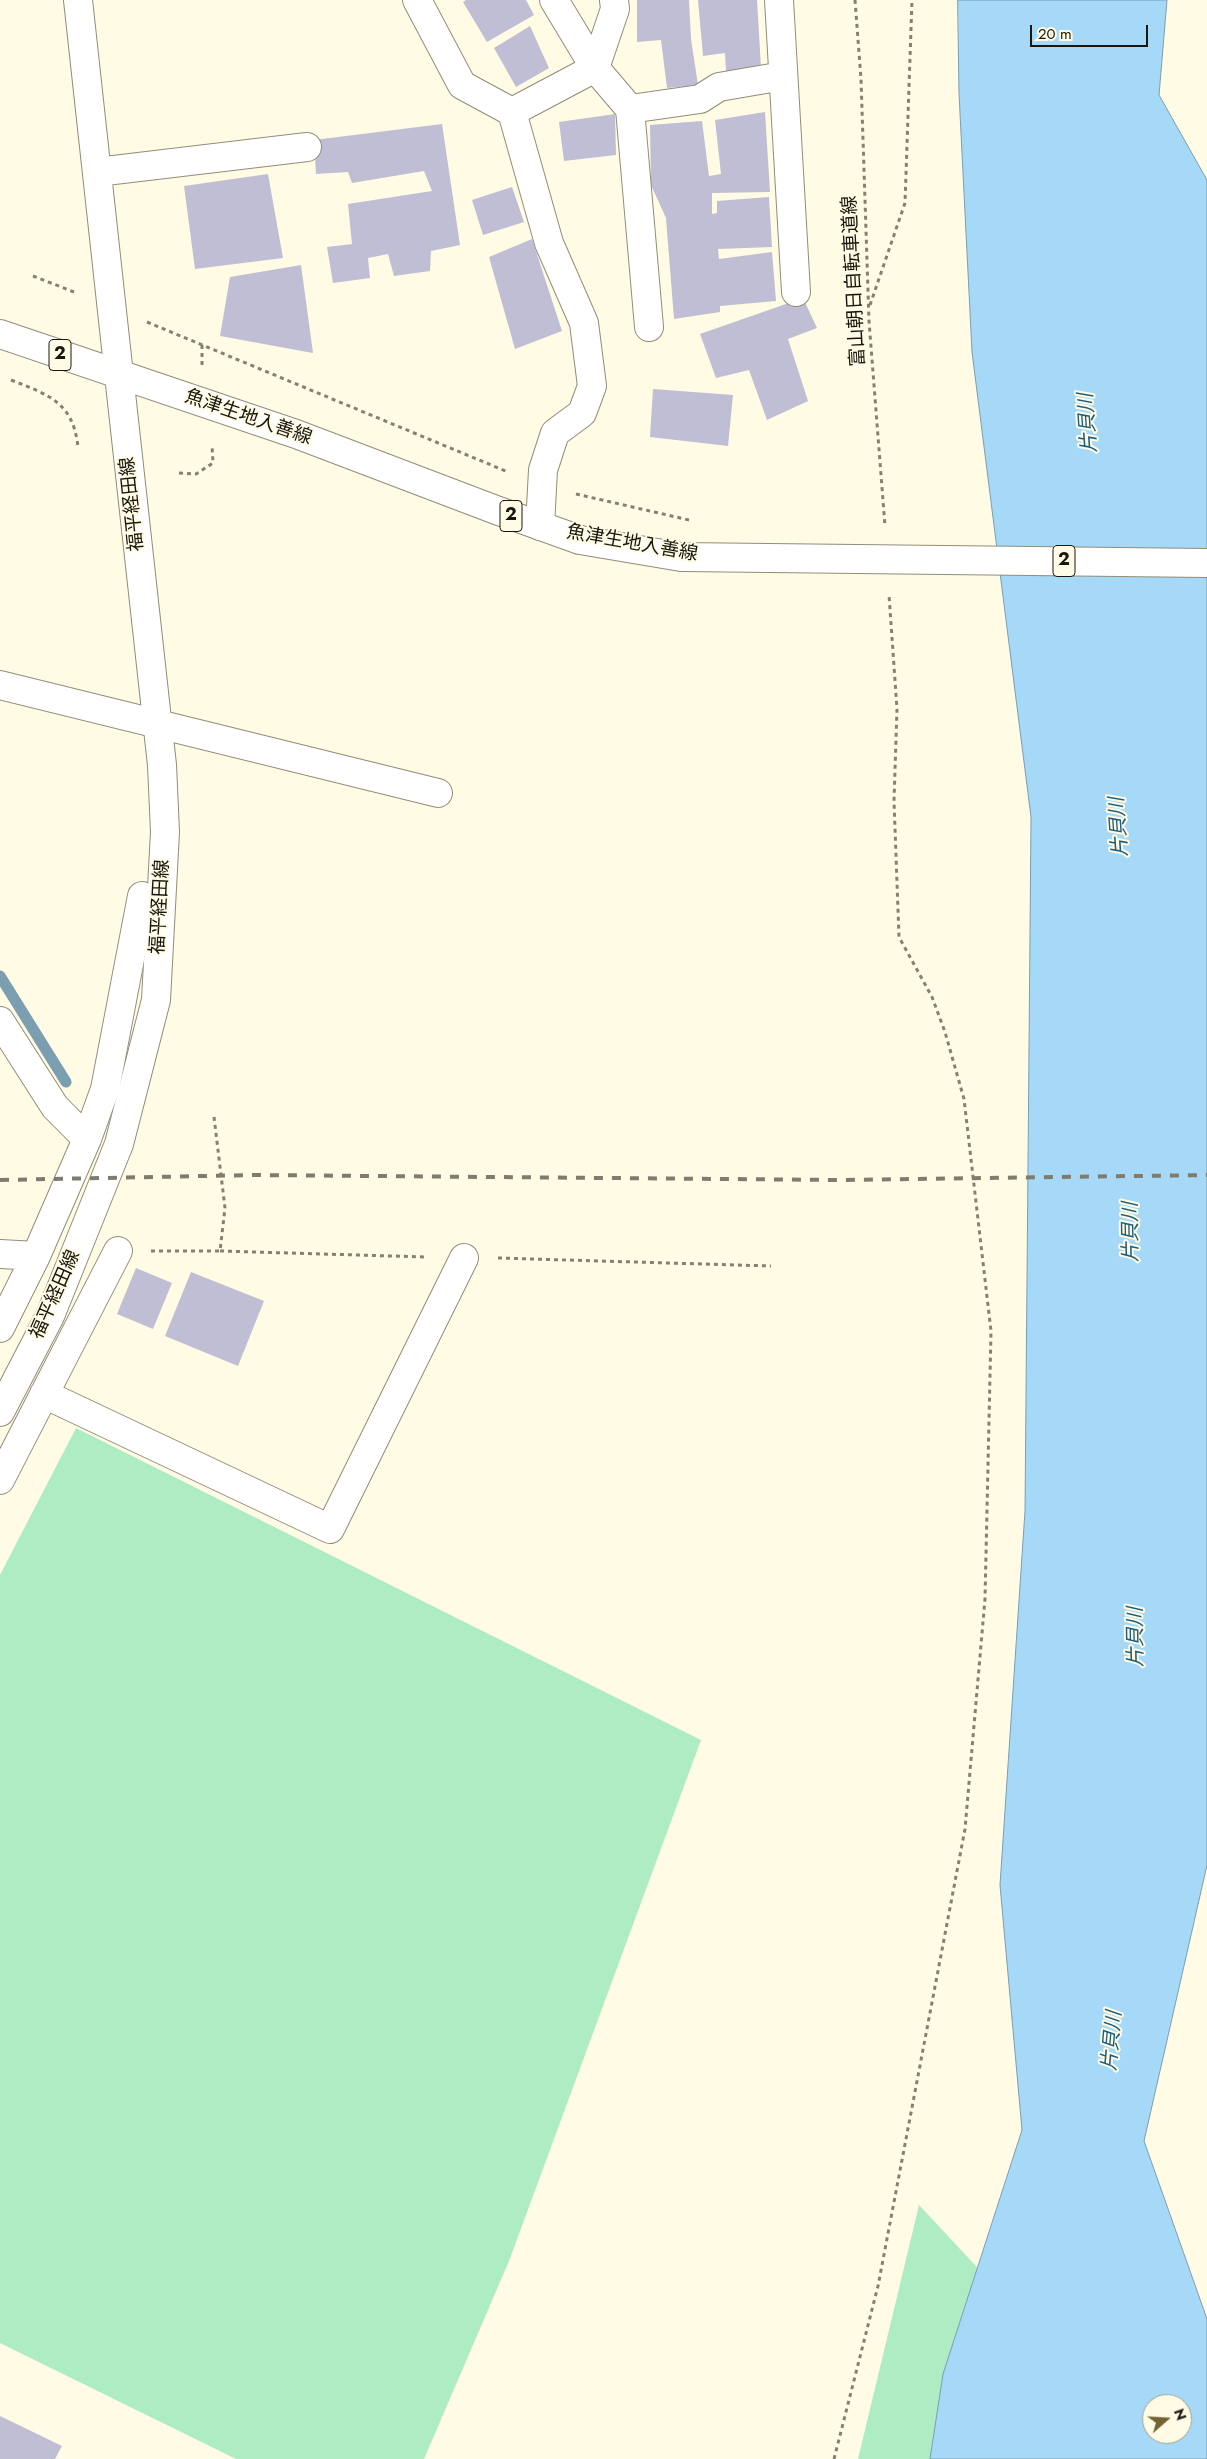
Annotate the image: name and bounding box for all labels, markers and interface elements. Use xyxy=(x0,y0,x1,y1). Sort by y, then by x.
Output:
scale bar xyxy=(1032,15,1150,47)
text: 20 m xyxy=(1038,23,1072,45)
street label: 富山朝日自転車道線 xyxy=(839,195,871,367)
road number: 2 xyxy=(49,340,71,370)
street label: 魚津生地入善線 xyxy=(181,386,315,450)
water label: 片貝川 xyxy=(1075,392,1103,454)
street label: 福平経田線 xyxy=(117,456,149,552)
road number: 2 xyxy=(500,501,522,532)
street label: 魚津生地入善線 xyxy=(565,521,699,567)
road number: 2 xyxy=(1053,546,1075,576)
water label: 片貝川 xyxy=(1106,796,1134,858)
street label: 福平経田線 xyxy=(147,859,175,955)
water label: 片貝川 xyxy=(1119,1202,1145,1262)
street label: 福平経田線 xyxy=(26,1247,86,1343)
water label: 片貝川 xyxy=(1124,1607,1150,1667)
water label: 片貝川 xyxy=(1098,2010,1128,2072)
north arrow xyxy=(1142,2394,1192,2444)
text: N xyxy=(1169,2406,1192,2423)

